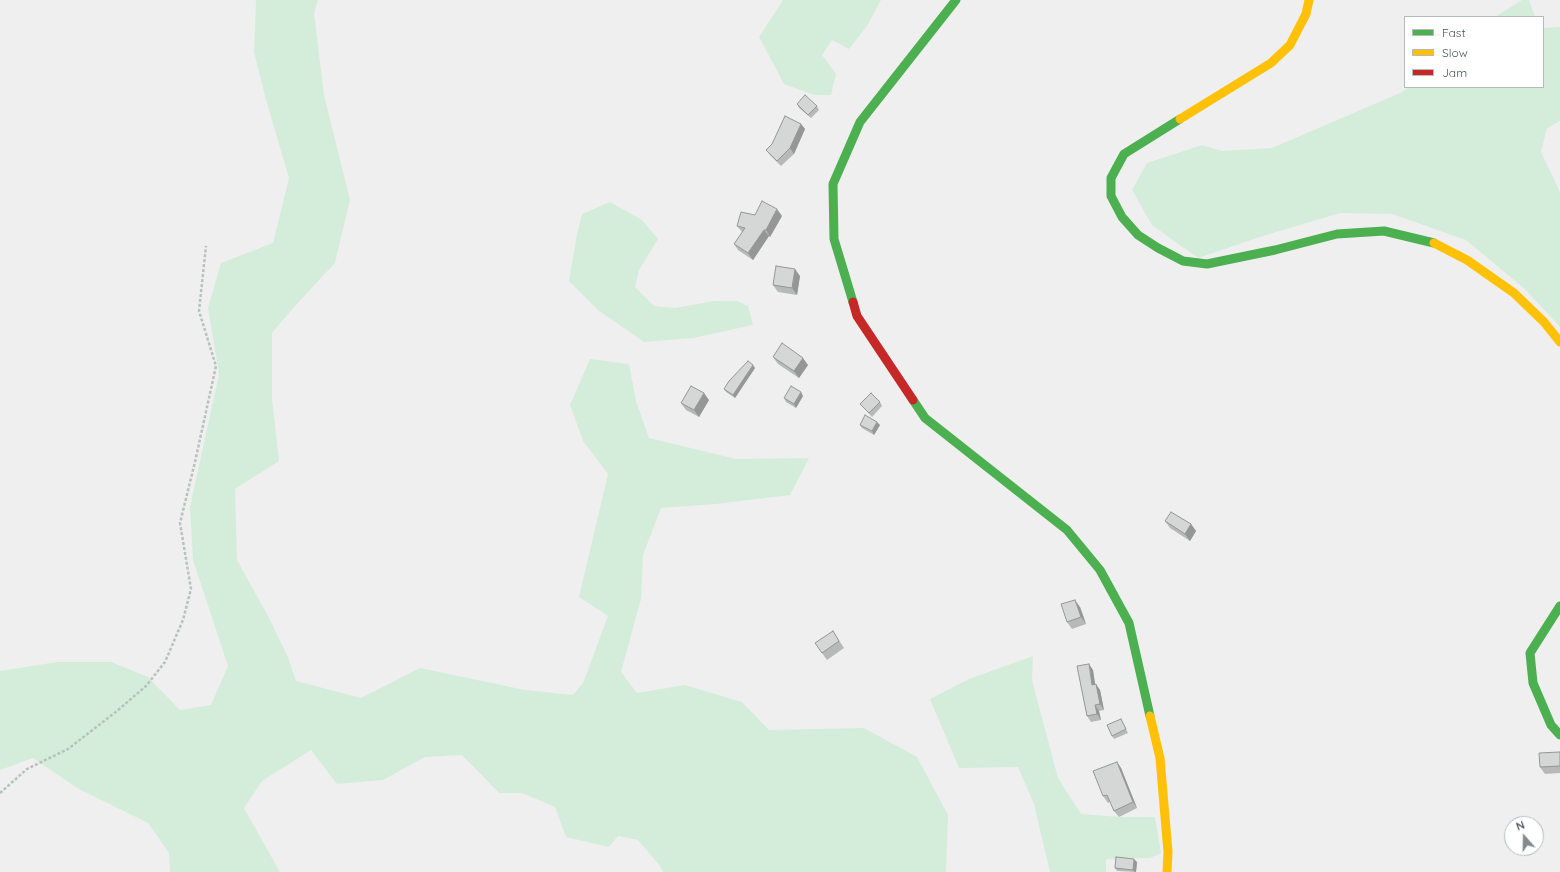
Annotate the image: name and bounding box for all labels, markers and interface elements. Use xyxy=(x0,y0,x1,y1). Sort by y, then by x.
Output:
legend xyxy=(1404,16,1544,88)
text: Fast xyxy=(1442,25,1466,40)
text: Slow xyxy=(1442,45,1468,60)
text: Jam xyxy=(1442,65,1467,80)
north arrow xyxy=(1504,816,1544,856)
text: N xyxy=(1514,818,1526,834)

